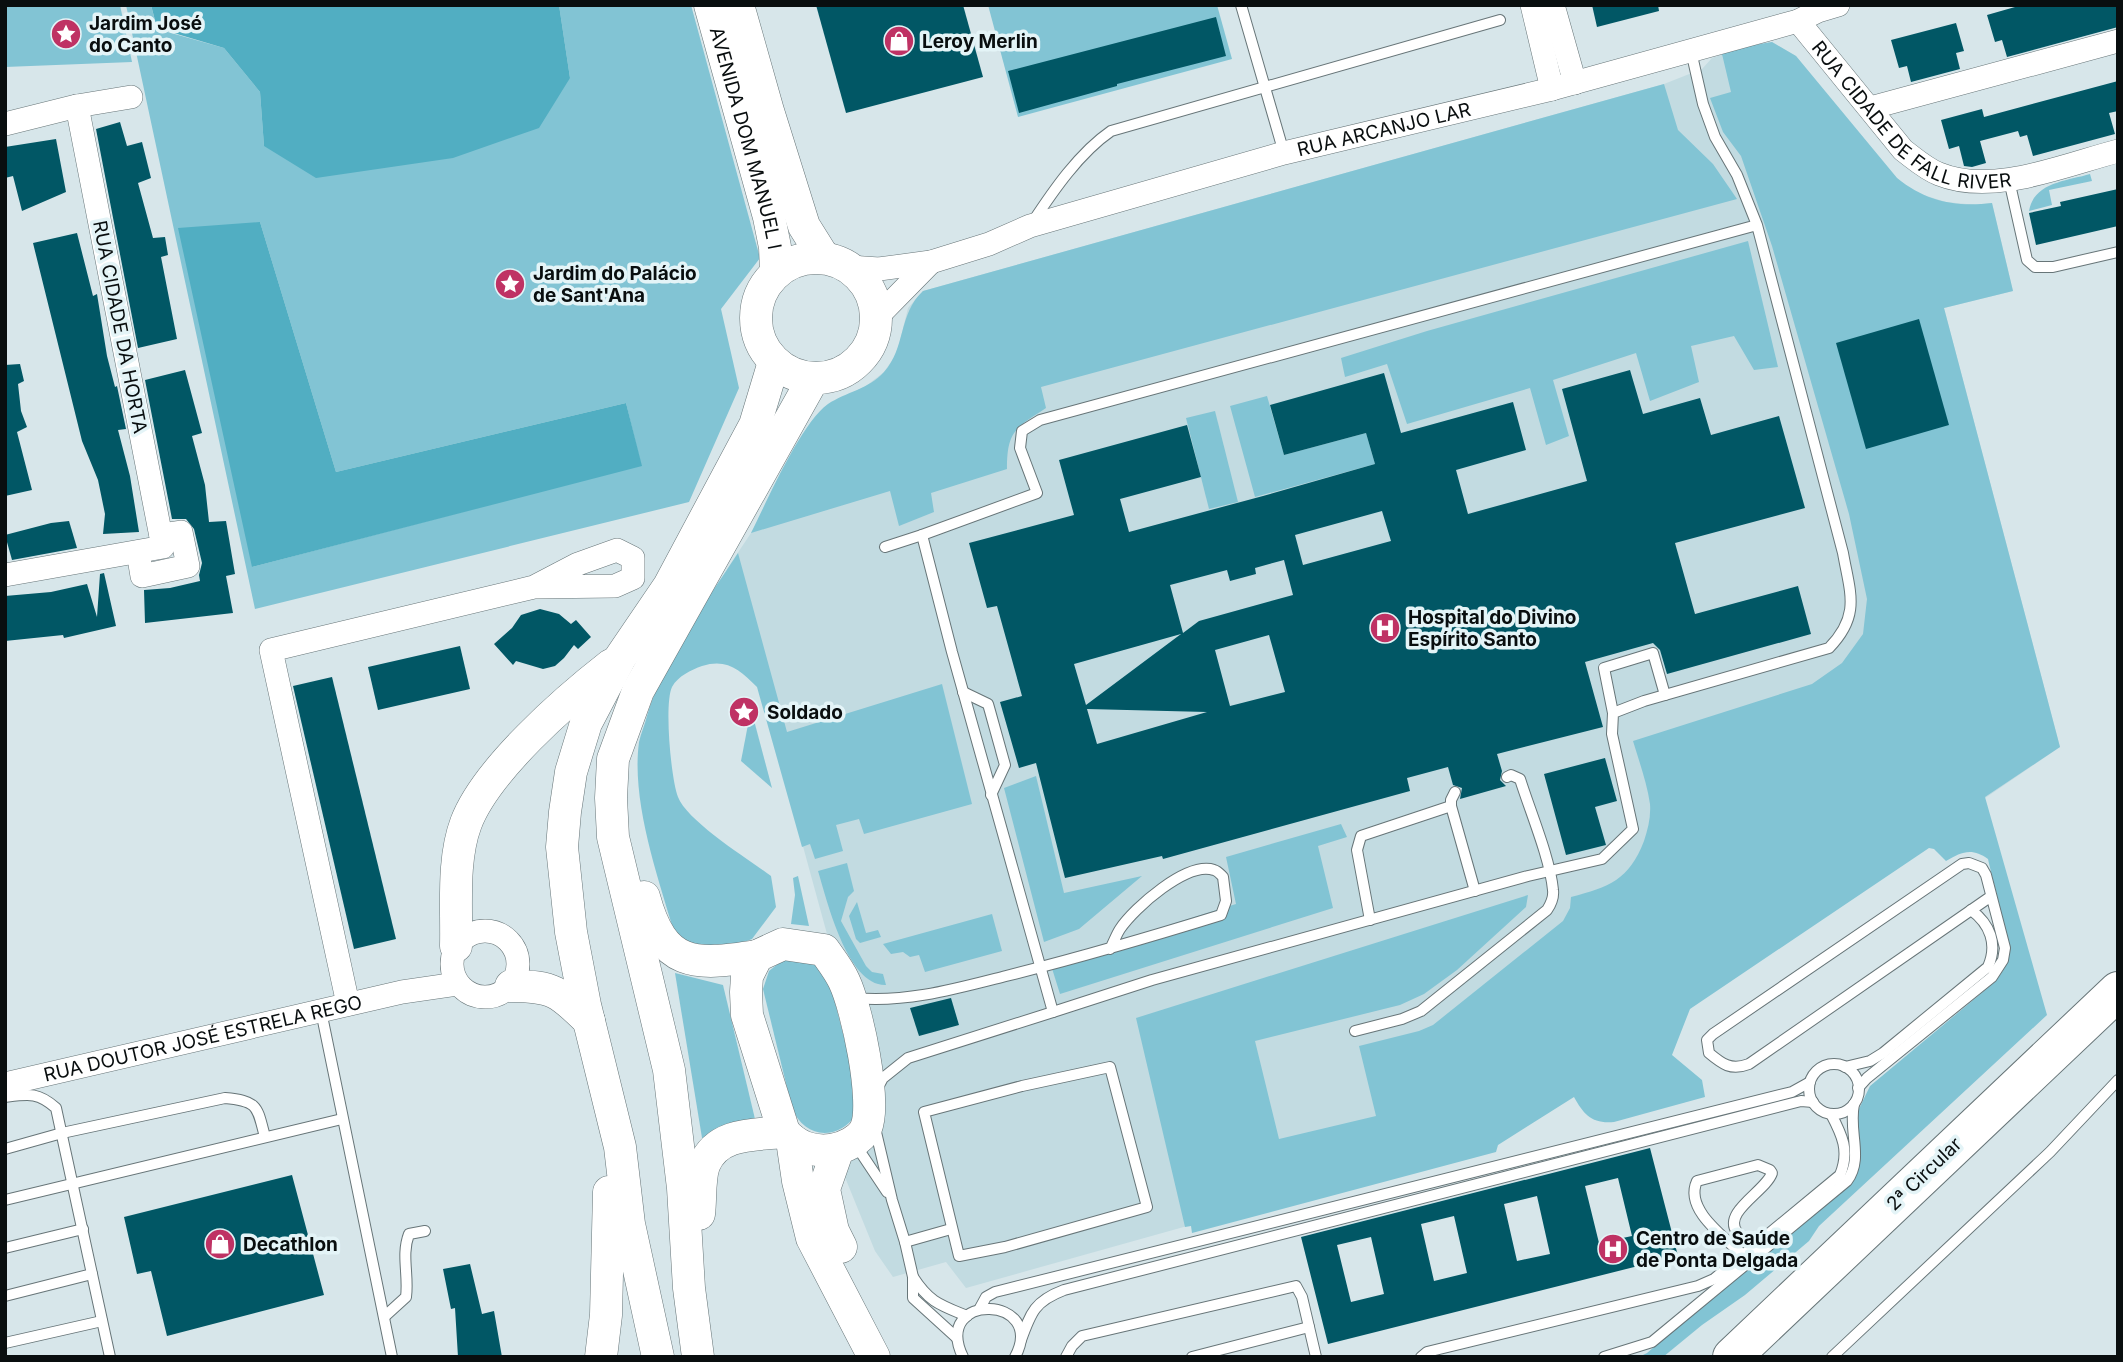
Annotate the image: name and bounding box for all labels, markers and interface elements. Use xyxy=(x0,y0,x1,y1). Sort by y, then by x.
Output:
place label: Jardim José do Canto xyxy=(89,12,202,57)
place icon: Jardim José do Canto xyxy=(49,17,83,51)
street label: AVENIDA DOM MANUEL I xyxy=(705,24,787,251)
shop icon: Leroy Merlin xyxy=(882,24,916,58)
place label: Leroy Merlin xyxy=(922,30,1038,53)
street label: RUA CIDADE DE FALL RIVER xyxy=(1807,36,2013,193)
street label: RUA ARCANJO LAR xyxy=(1295,97,1473,161)
street label: RUA CIDADE DA HORTA xyxy=(88,219,152,435)
place label: Jardim do Palácio de Sant'Ana xyxy=(533,262,697,307)
place icon: Jardim do Palácio de Sant'Ana xyxy=(493,267,527,301)
place label: Hospital do Divino Espírito Santo xyxy=(1408,606,1576,651)
hospital icon: Hospital do Divino Espírito Santo xyxy=(1368,611,1402,645)
place icon: Soldado xyxy=(727,695,761,729)
place label: Soldado xyxy=(767,701,843,724)
street label: RUA DOUTOR JOSÉ ESTRELA REGO xyxy=(41,990,364,1086)
street label: 2ª Circular xyxy=(1882,1133,1966,1215)
shop icon: Decathlon xyxy=(203,1227,237,1261)
place label: Centro de Saúde de Ponta Delgada xyxy=(1636,1227,1798,1272)
hospital icon: Centro de Saúde de Ponta Delgada xyxy=(1596,1232,1630,1266)
place label: Decathlon xyxy=(243,1233,338,1256)

